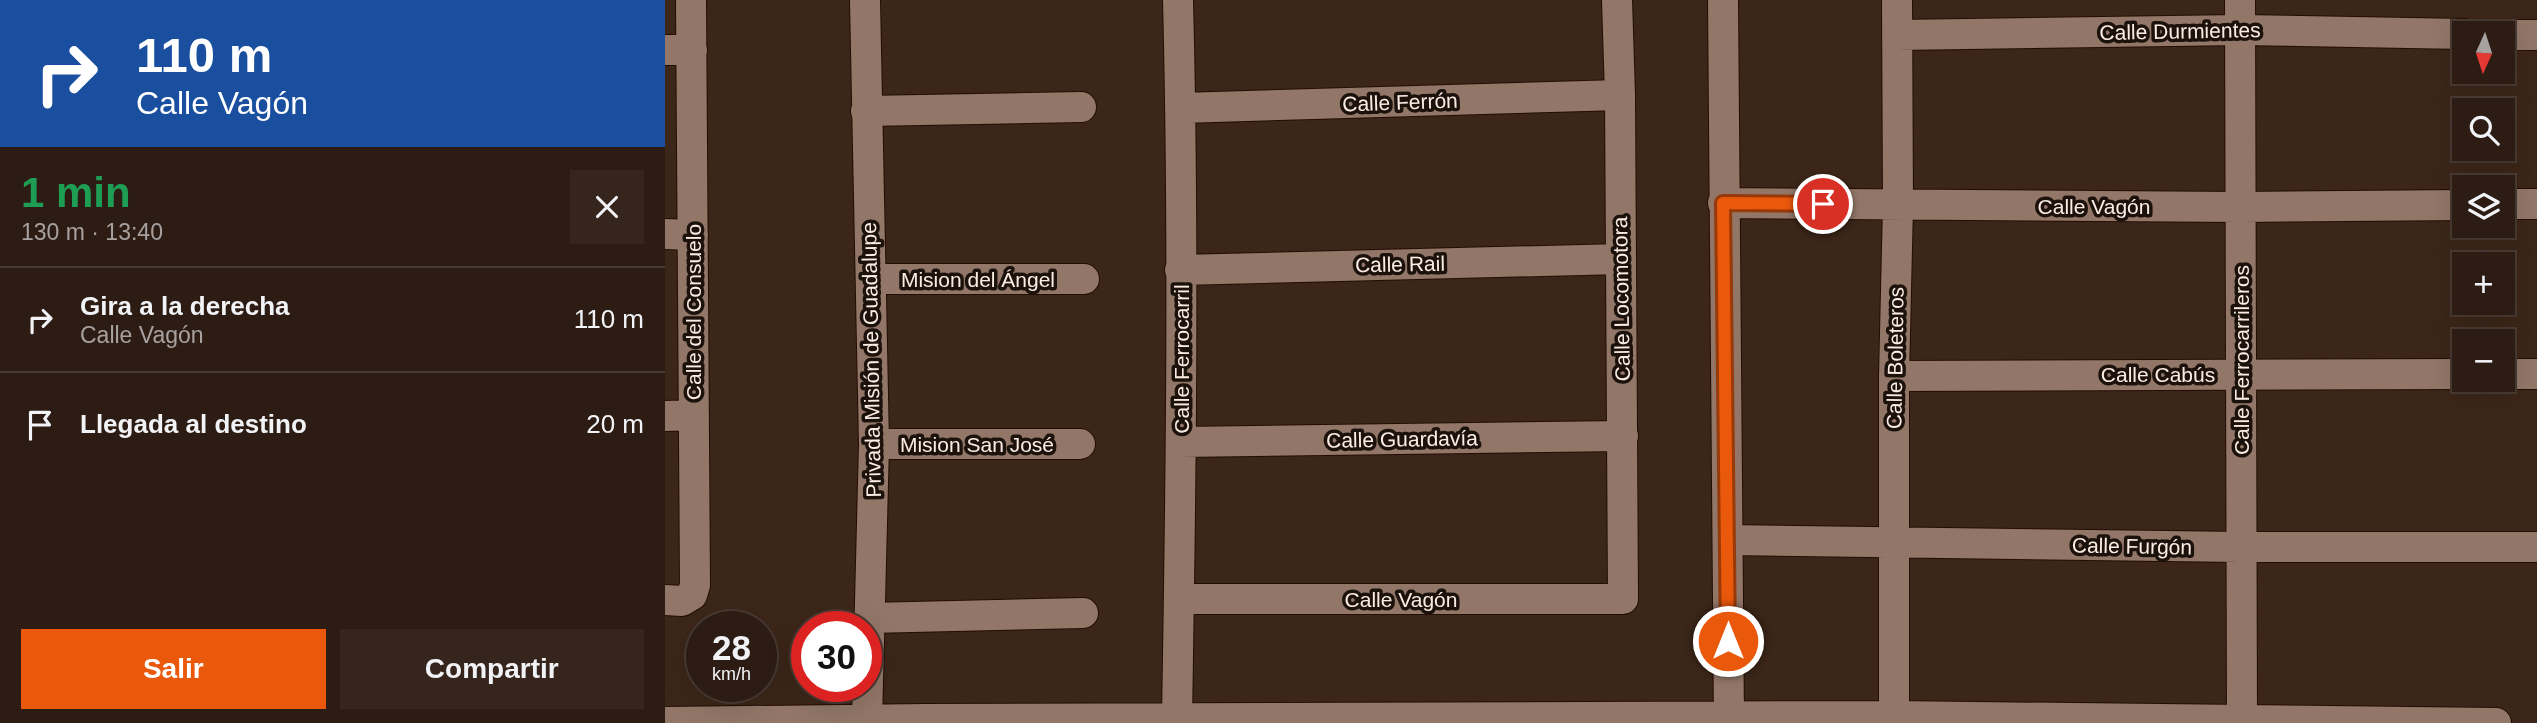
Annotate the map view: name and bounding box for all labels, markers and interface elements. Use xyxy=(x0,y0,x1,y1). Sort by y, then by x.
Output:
street label: Calle Durmientes xyxy=(2099,18,2261,44)
north arrow xyxy=(2452,21,2515,84)
map controls xyxy=(2452,21,2515,392)
icon: right xyxy=(21,28,112,119)
text: 110 m xyxy=(136,28,272,82)
text: Calle Vagón xyxy=(136,85,308,121)
street label: Calle Ferrón xyxy=(1342,88,1458,116)
button: search xyxy=(2452,98,2515,161)
text: 1 min xyxy=(21,169,131,216)
button: close xyxy=(570,170,644,244)
pin xyxy=(1793,174,1853,234)
button: layers xyxy=(2452,175,2515,238)
icon: arrive xyxy=(1804,185,1842,223)
street label: Calle Vagón xyxy=(2038,195,2150,218)
street label: Calle Locomotora xyxy=(1608,216,1634,381)
text: 130 m · 13:40 xyxy=(21,219,163,245)
street label: Privada Misión de Guadalupe xyxy=(857,222,885,498)
street label: Calle del Consuelo xyxy=(682,224,705,400)
street label: Calle Rail xyxy=(1355,252,1445,276)
button: + xyxy=(2452,252,2515,315)
street label: Calle Ferrocarrileros xyxy=(2230,265,2253,455)
street label: Mision del Ángel xyxy=(901,268,1055,291)
street label: Calle Ferrocarril xyxy=(1170,284,1193,434)
street label: Calle Boleteros xyxy=(1882,287,1908,429)
text: Gira a la derecha xyxy=(80,291,290,321)
icon: right xyxy=(21,301,59,339)
text: 110 m xyxy=(574,304,644,334)
text: Calle Vagón xyxy=(80,322,204,348)
button: − xyxy=(2452,329,2515,392)
street label: Calle Cabús xyxy=(2101,363,2215,386)
icon: arrive xyxy=(21,406,59,444)
text: Llegada al destino xyxy=(80,409,307,439)
text: 20 m xyxy=(586,409,644,439)
street label: Calle Guardavía xyxy=(1326,426,1478,452)
street label: Mision San José xyxy=(900,433,1054,456)
street label: Calle Furgón xyxy=(2072,533,2192,559)
street label: Calle Vagón xyxy=(1345,588,1457,611)
position arrow xyxy=(1691,604,1765,678)
speed limit sign: 30 xyxy=(791,611,882,702)
text: 28 xyxy=(712,628,751,667)
button: Salir xyxy=(21,629,326,709)
button: Compartir xyxy=(340,629,644,709)
text: km/h xyxy=(712,664,751,684)

